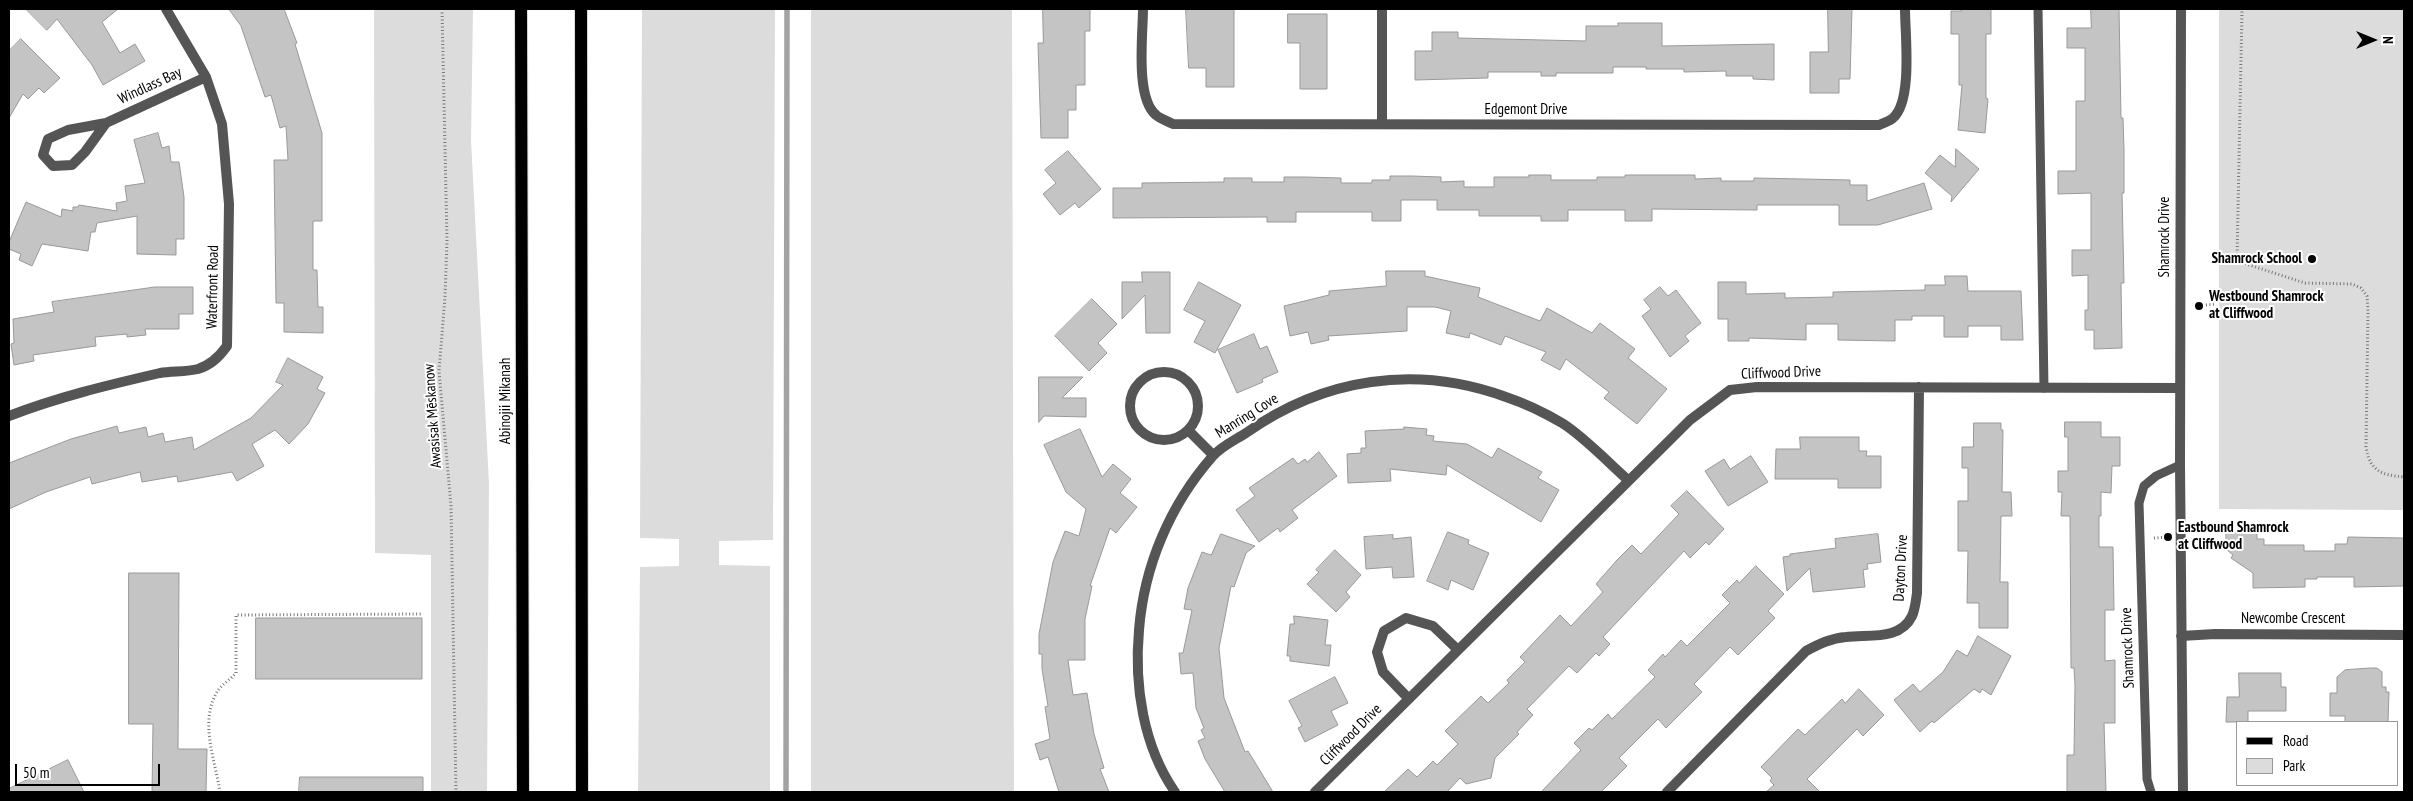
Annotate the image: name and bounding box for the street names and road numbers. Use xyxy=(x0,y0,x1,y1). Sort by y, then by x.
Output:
street label: Windlass Bay xyxy=(115,63,185,109)
street label: Edgemont Drive xyxy=(1485,101,1567,119)
street label: Shamrock Drive xyxy=(2156,197,2174,277)
street label: Waterfront Road xyxy=(203,245,223,329)
street label: Abinojii Mikanah xyxy=(497,358,515,444)
street label: Awasisak Mēskanow xyxy=(420,363,446,469)
street label: Cliffwood Drive xyxy=(1741,363,1821,383)
street label: Manring Cove xyxy=(1212,390,1282,442)
street label: Dayton Drive xyxy=(1890,534,1912,602)
street label: Shamrock Drive xyxy=(2118,607,2138,689)
street label: Newcombe Crescent xyxy=(2241,610,2345,628)
street label: Cliffwood Drive xyxy=(1316,700,1386,770)

